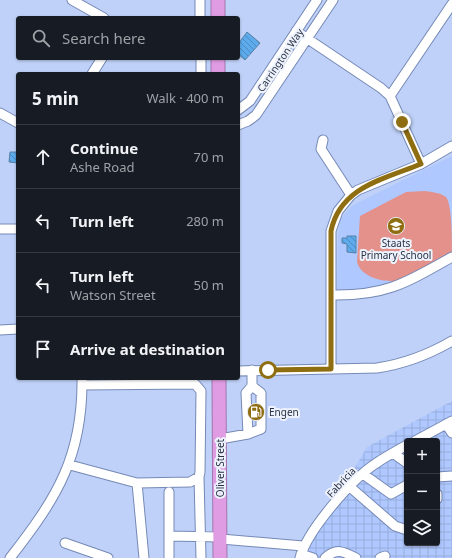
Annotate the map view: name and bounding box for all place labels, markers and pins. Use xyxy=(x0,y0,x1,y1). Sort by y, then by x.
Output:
school or university icon: Staats Primary School xyxy=(386,216,406,236)
place label: Staats Primary School xyxy=(361,236,431,262)
fuel station icon: Engen xyxy=(246,402,266,422)
place label: Engen xyxy=(269,405,299,419)

